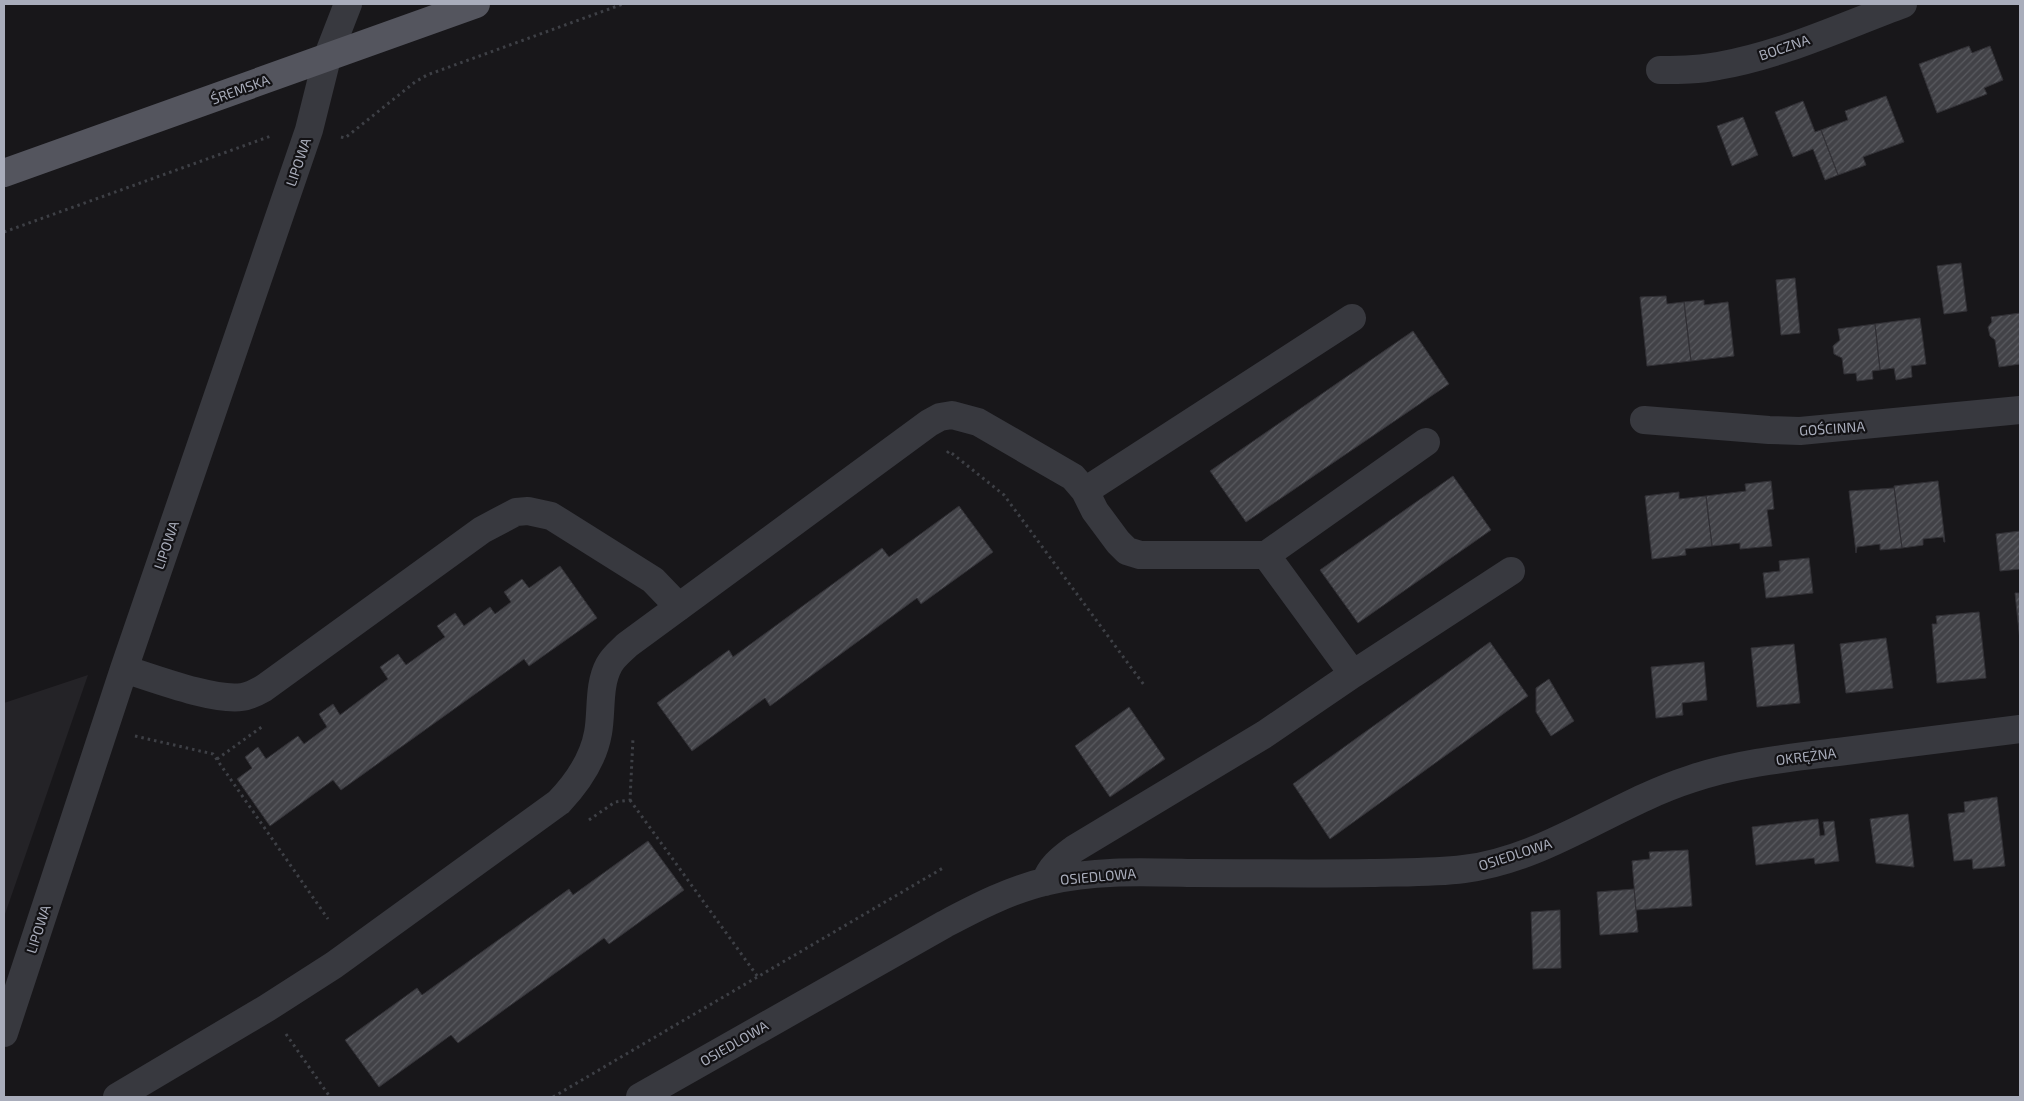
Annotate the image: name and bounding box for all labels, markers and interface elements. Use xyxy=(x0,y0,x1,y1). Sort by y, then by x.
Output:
street label: BOCZNA xyxy=(1756,30,1812,64)
street label: ŚREMSKA xyxy=(208,70,272,107)
street label: LIPOWA xyxy=(282,135,314,188)
street label: GOŚCINNA xyxy=(1798,417,1866,439)
street label: LIPOWA xyxy=(150,518,182,571)
street label: OKRĘŻNA xyxy=(1775,744,1837,768)
street label: OSIEDLOWA xyxy=(1476,834,1554,874)
street label: OSIEDLOWA xyxy=(1059,864,1137,888)
street label: LIPOWA xyxy=(22,902,54,955)
street label: OSIEDLOWA xyxy=(697,1016,771,1069)

